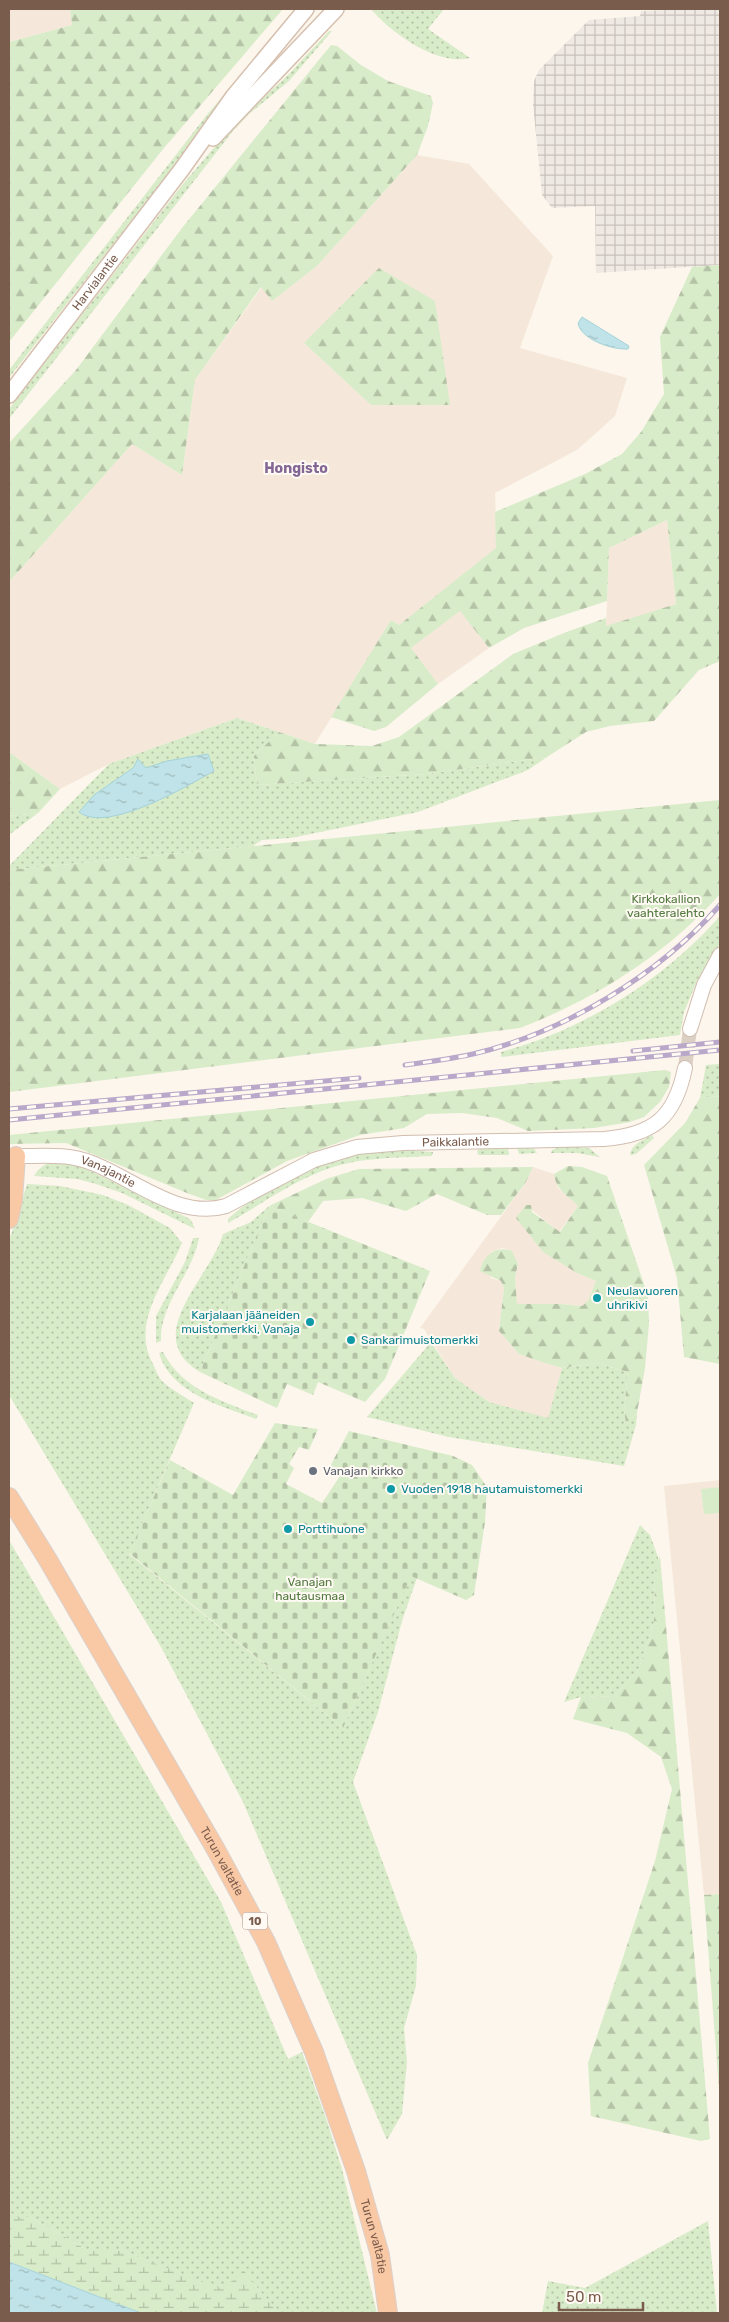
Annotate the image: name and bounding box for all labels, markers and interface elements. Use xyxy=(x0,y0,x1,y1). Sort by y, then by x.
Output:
street label: Harvialantie xyxy=(69,251,121,313)
district label: Hongisto xyxy=(264,460,328,477)
park label: Kirkkokallion vaahteralehto xyxy=(627,892,705,920)
street label: Paikkalantie xyxy=(422,1134,490,1150)
street label: Vanajantie xyxy=(79,1153,138,1190)
place label: Neulavuoren uhrikivi xyxy=(607,1284,678,1312)
marker: Neulavuoren uhrikivi xyxy=(591,1292,603,1304)
place label: Karjalaan jääneiden muistomerkki, Vanaja xyxy=(181,1308,300,1336)
marker: Karjalaan jääneiden muistomerkki, Vanaja xyxy=(304,1316,316,1328)
place label: Sankarimuistomerkki xyxy=(361,1333,478,1347)
marker: Sankarimuistomerkki xyxy=(345,1334,357,1346)
place label: Vanajan kirkko xyxy=(323,1464,403,1478)
marker: Vanajan kirkko xyxy=(307,1465,319,1477)
place label: Vuoden 1918 hautamuistomerkki xyxy=(401,1482,583,1496)
marker: Vuoden 1918 hautamuistomerkki xyxy=(385,1483,397,1495)
place label: Porttihuone xyxy=(298,1522,365,1536)
marker: Porttihuone xyxy=(282,1523,294,1535)
park label: Vanajan hautausmaa xyxy=(275,1575,345,1603)
street label: Turun valtatie xyxy=(197,1824,247,1898)
road number: 10 xyxy=(242,1912,268,1930)
street label: Turun valtatie xyxy=(357,2198,390,2275)
scale bar xyxy=(559,2280,643,2312)
text: 50 m xyxy=(566,2288,601,2306)

